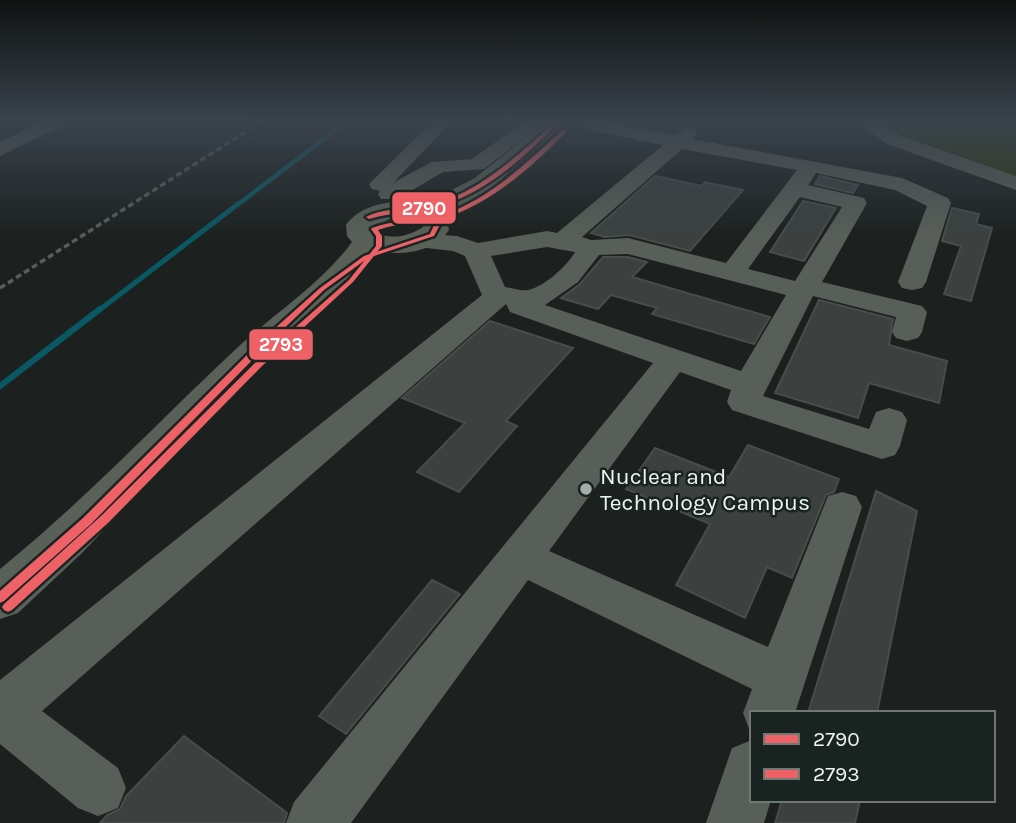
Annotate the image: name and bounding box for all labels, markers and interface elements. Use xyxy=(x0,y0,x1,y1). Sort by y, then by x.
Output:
line badge: 2790 xyxy=(391,191,457,225)
text: 2790 xyxy=(402,198,446,220)
line badge: 2793 xyxy=(248,328,314,361)
text: 2793 xyxy=(259,334,303,356)
place label: Nuclear and Technology Campus xyxy=(600,463,810,516)
marker: Nuclear and Technology Campus xyxy=(578,481,594,497)
legend xyxy=(750,711,995,802)
text: 2790 xyxy=(813,727,860,751)
text: 2793 xyxy=(813,762,860,786)

